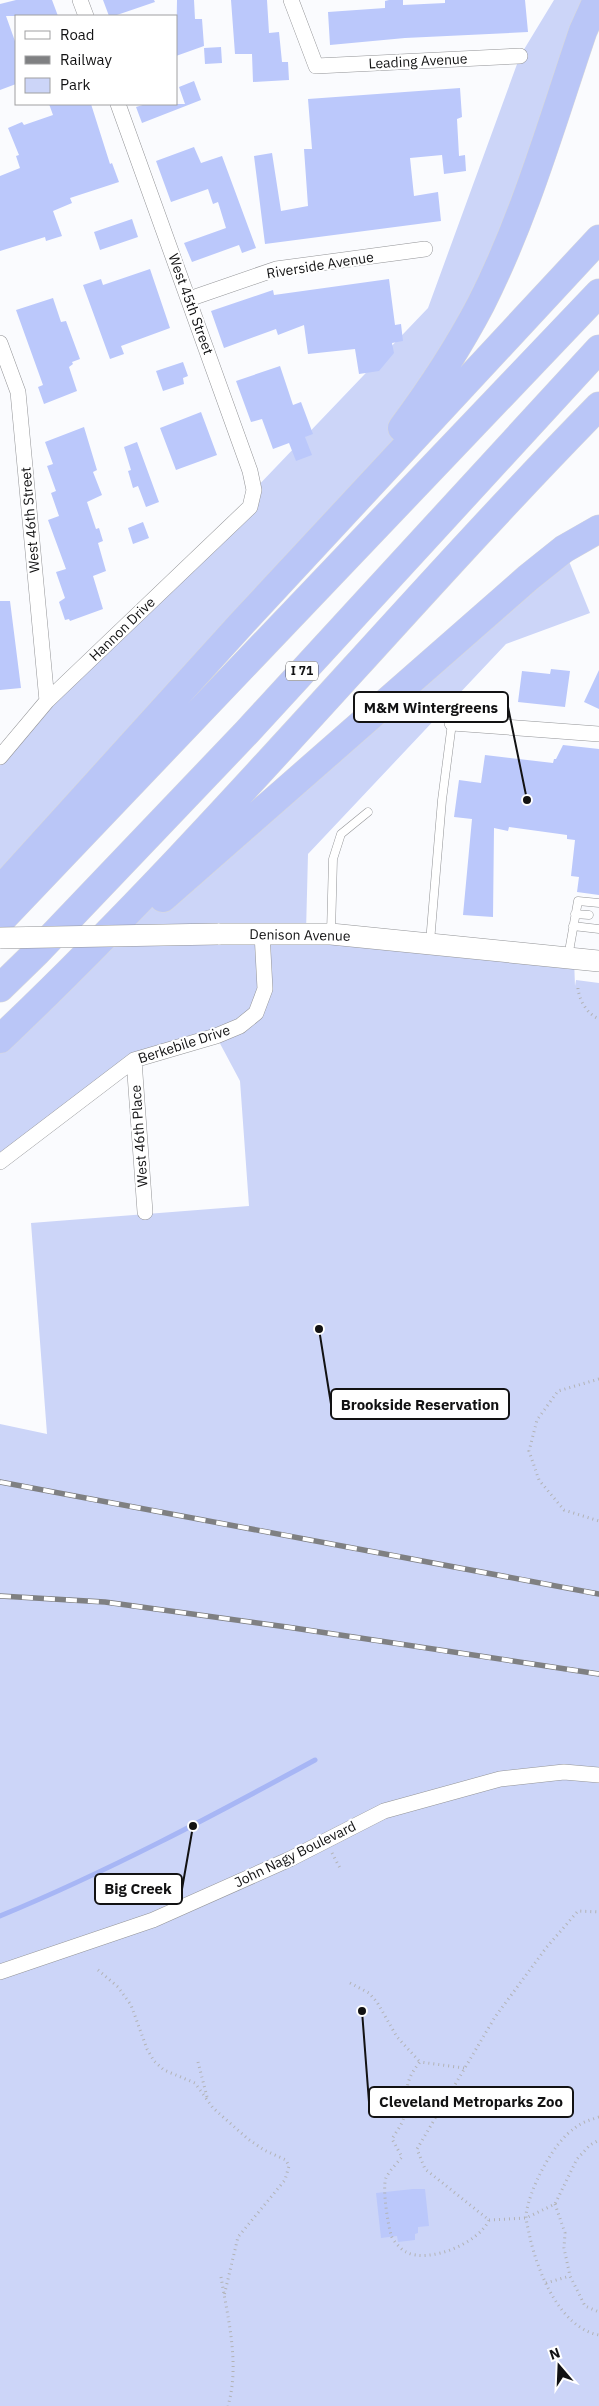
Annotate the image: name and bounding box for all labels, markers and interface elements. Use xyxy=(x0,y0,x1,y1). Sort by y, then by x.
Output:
legend xyxy=(15,15,178,105)
text: Road xyxy=(60,25,95,44)
street label: Leading Avenue xyxy=(368,49,468,73)
text: Railway xyxy=(60,50,113,69)
text: Park xyxy=(60,75,90,94)
street label: Riverside Avenue xyxy=(265,248,375,282)
street label: West 45th Street xyxy=(164,251,218,357)
street label: West 46th Street xyxy=(16,466,44,574)
street label: Hannon Drive xyxy=(85,593,159,665)
road number: I 71 xyxy=(286,661,318,680)
callout: M&M Wintergreens xyxy=(354,692,508,722)
text: M&M Wintergreens xyxy=(364,698,499,717)
street label: Denison Avenue xyxy=(249,925,351,945)
street label: Berkebile Drive xyxy=(136,1021,233,1067)
street label: West 46th Place xyxy=(126,1084,152,1188)
callout: Brookside Reservation xyxy=(331,1389,509,1419)
text: Brookside Reservation xyxy=(341,1395,499,1414)
street label: John Nagy Boulevard xyxy=(231,1817,359,1891)
callout: Big Creek xyxy=(95,1874,182,1904)
text: Big Creek xyxy=(104,1879,172,1898)
callout: Cleveland Metroparks Zoo xyxy=(369,2087,573,2117)
text: Cleveland Metroparks Zoo xyxy=(379,2092,563,2111)
north arrow xyxy=(534,2341,584,2391)
text: N xyxy=(547,2344,562,2364)

